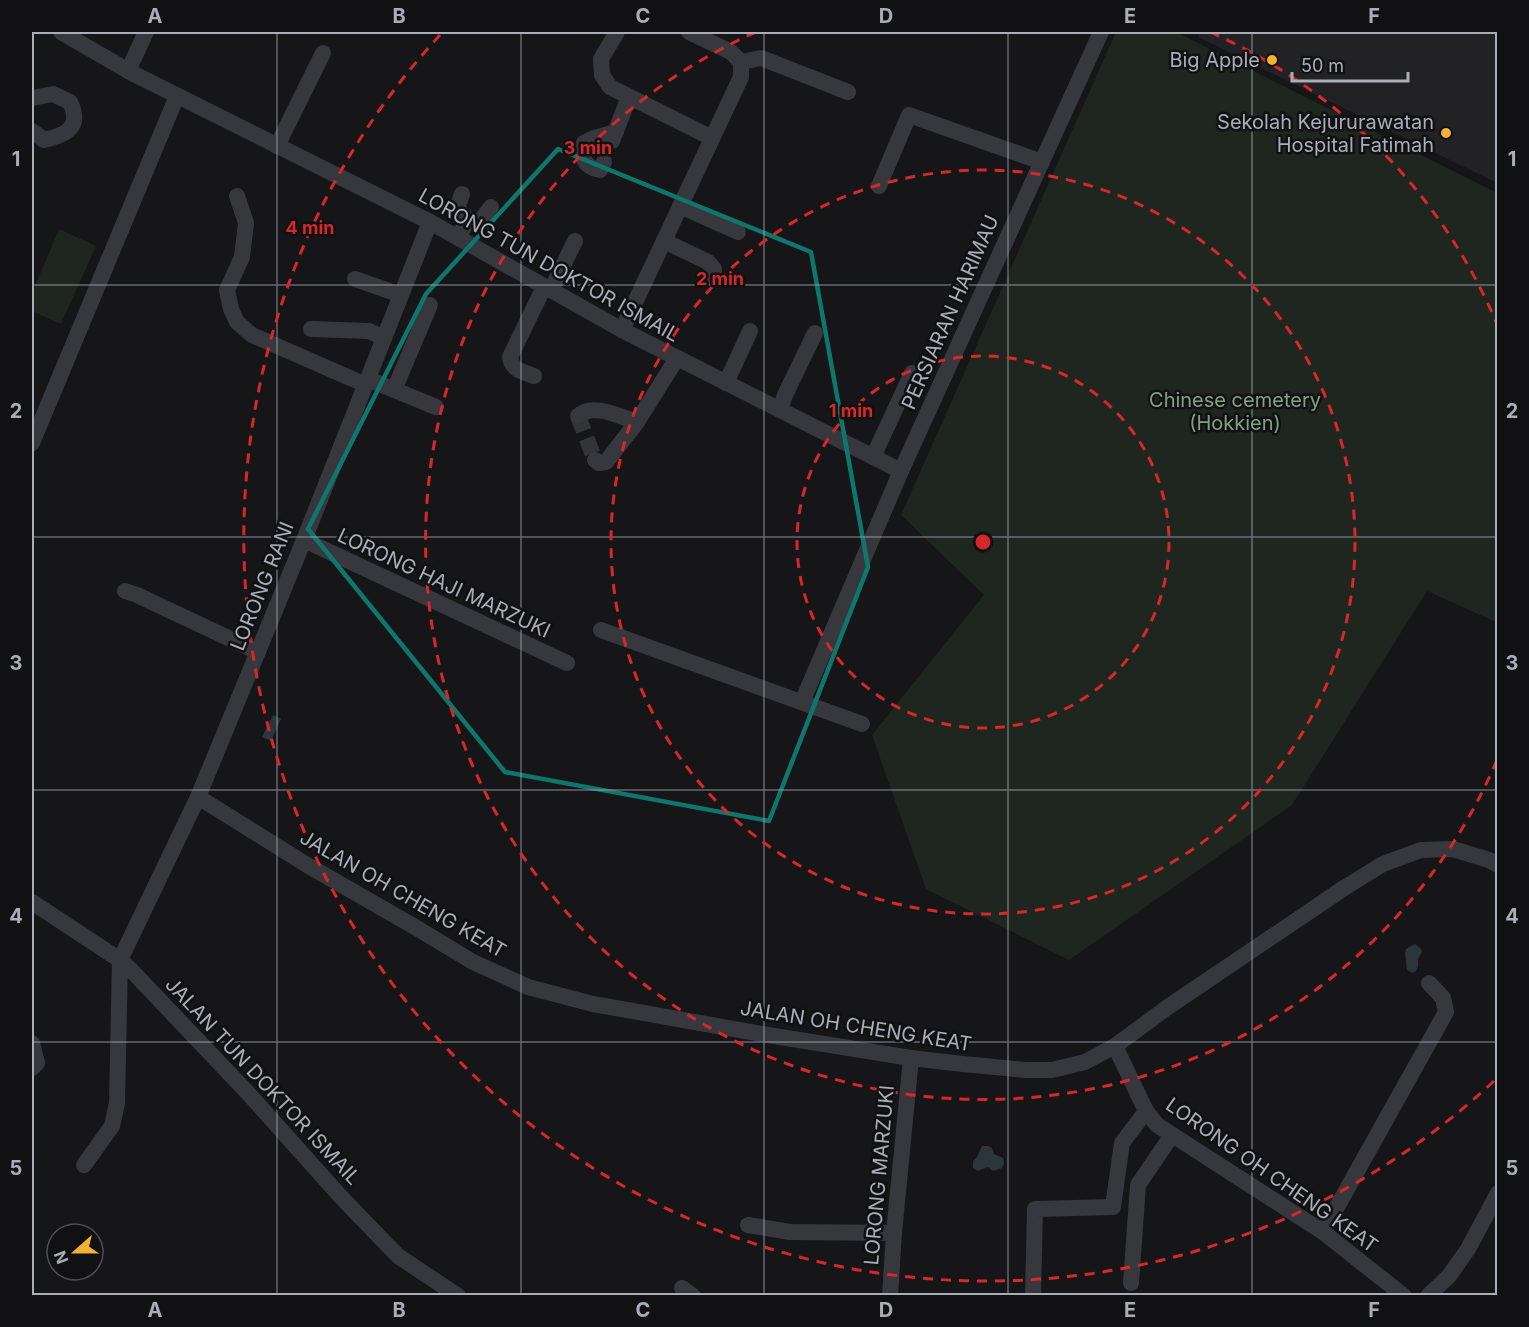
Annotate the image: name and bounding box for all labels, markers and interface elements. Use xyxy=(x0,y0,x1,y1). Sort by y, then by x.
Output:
text: A xyxy=(148,4,163,28)
text: B xyxy=(392,4,406,28)
text: C xyxy=(636,4,650,28)
text: D xyxy=(879,4,893,28)
text: E xyxy=(1124,4,1136,28)
text: F xyxy=(1368,4,1380,28)
scale bar xyxy=(1292,45,1408,83)
place label: Big Apple xyxy=(1169,48,1260,72)
marker: Big Apple xyxy=(1265,53,1279,67)
text: 50 m xyxy=(1301,55,1344,76)
place label: Sekolah Kejururawatan Hospital Fatimah xyxy=(1217,110,1434,157)
marker: Sekolah Kejururawatan Hospital Fatimah xyxy=(1439,126,1453,140)
text: 3 min xyxy=(564,137,612,158)
text: 1 xyxy=(12,147,20,171)
text: 1 xyxy=(1508,147,1516,171)
street label: LORONG TUN DOKTOR ISMAIL xyxy=(414,183,684,347)
street label: PERSIARAN HARIMAU xyxy=(896,211,1004,413)
text: 4 min xyxy=(286,217,334,238)
text: 2 min xyxy=(696,268,744,289)
park label: Chinese cemetery (Hokkien) xyxy=(1149,388,1321,435)
text: 2 xyxy=(10,399,22,423)
text: 2 xyxy=(1506,399,1518,423)
text: 1 min xyxy=(829,400,873,421)
street label: LORONG RANI xyxy=(225,518,299,654)
street label: LORONG HAJI MARZUKI xyxy=(334,523,554,643)
centre of rings xyxy=(973,532,993,552)
text: 3 xyxy=(10,651,22,675)
text: 3 xyxy=(1506,651,1518,675)
street label: JALAN OH CHENG KEAT xyxy=(296,825,510,963)
text: 4 xyxy=(9,904,23,928)
text: 4 xyxy=(1505,904,1519,928)
street label: JALAN TUN DOKTOR ISMAIL xyxy=(160,972,366,1190)
street label: JALAN OH CHENG KEAT xyxy=(739,996,973,1056)
street label: LORONG MARZUKI xyxy=(859,1084,899,1266)
street label: LORONG OH CHENG KEAT xyxy=(1161,1093,1383,1257)
text: 5 xyxy=(10,1156,22,1180)
text: 5 xyxy=(1506,1156,1518,1180)
north arrow xyxy=(45,1222,105,1282)
text: N xyxy=(49,1248,73,1267)
text: A xyxy=(148,1298,163,1322)
text: B xyxy=(392,1298,406,1322)
text: C xyxy=(636,1298,650,1322)
text: D xyxy=(879,1298,893,1322)
text: E xyxy=(1124,1298,1136,1322)
text: F xyxy=(1368,1298,1380,1322)

